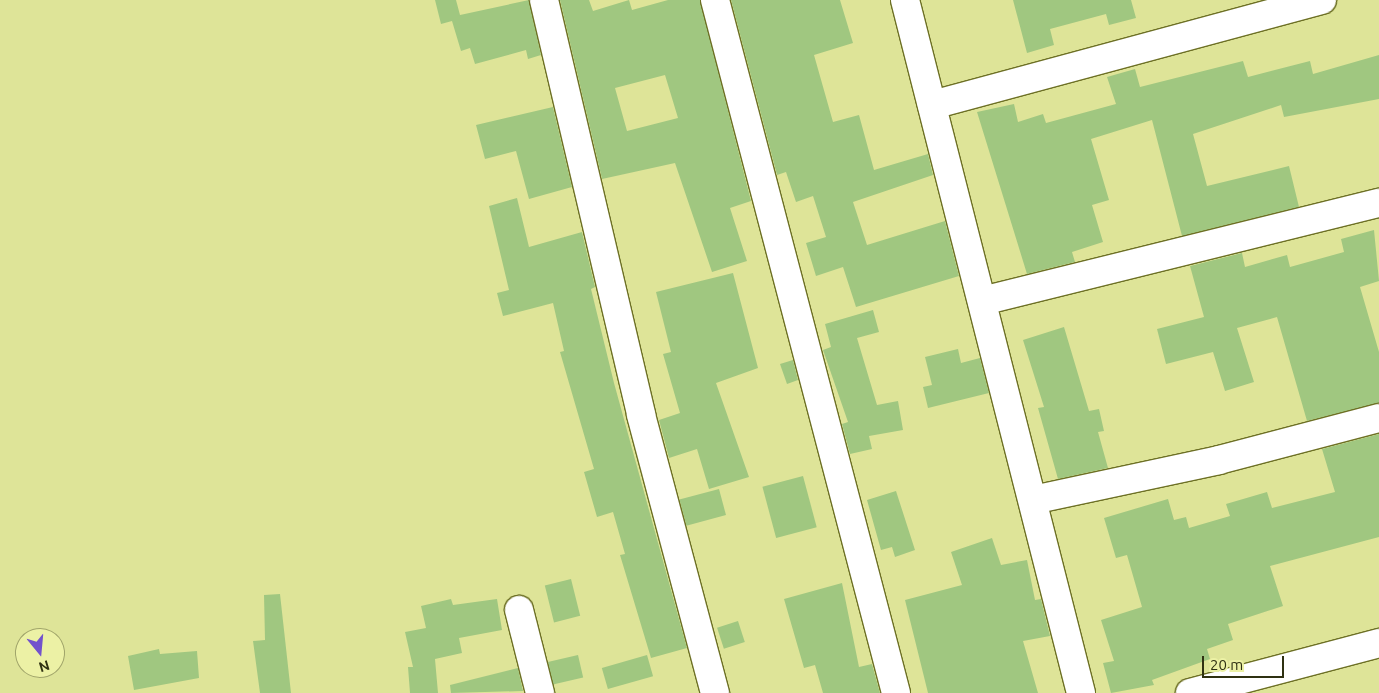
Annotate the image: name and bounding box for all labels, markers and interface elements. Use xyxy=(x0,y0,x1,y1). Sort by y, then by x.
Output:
north arrow xyxy=(15,628,65,678)
scale bar xyxy=(1204,646,1286,678)
text: 20 m xyxy=(1210,656,1243,673)
text: N xyxy=(37,657,51,676)

